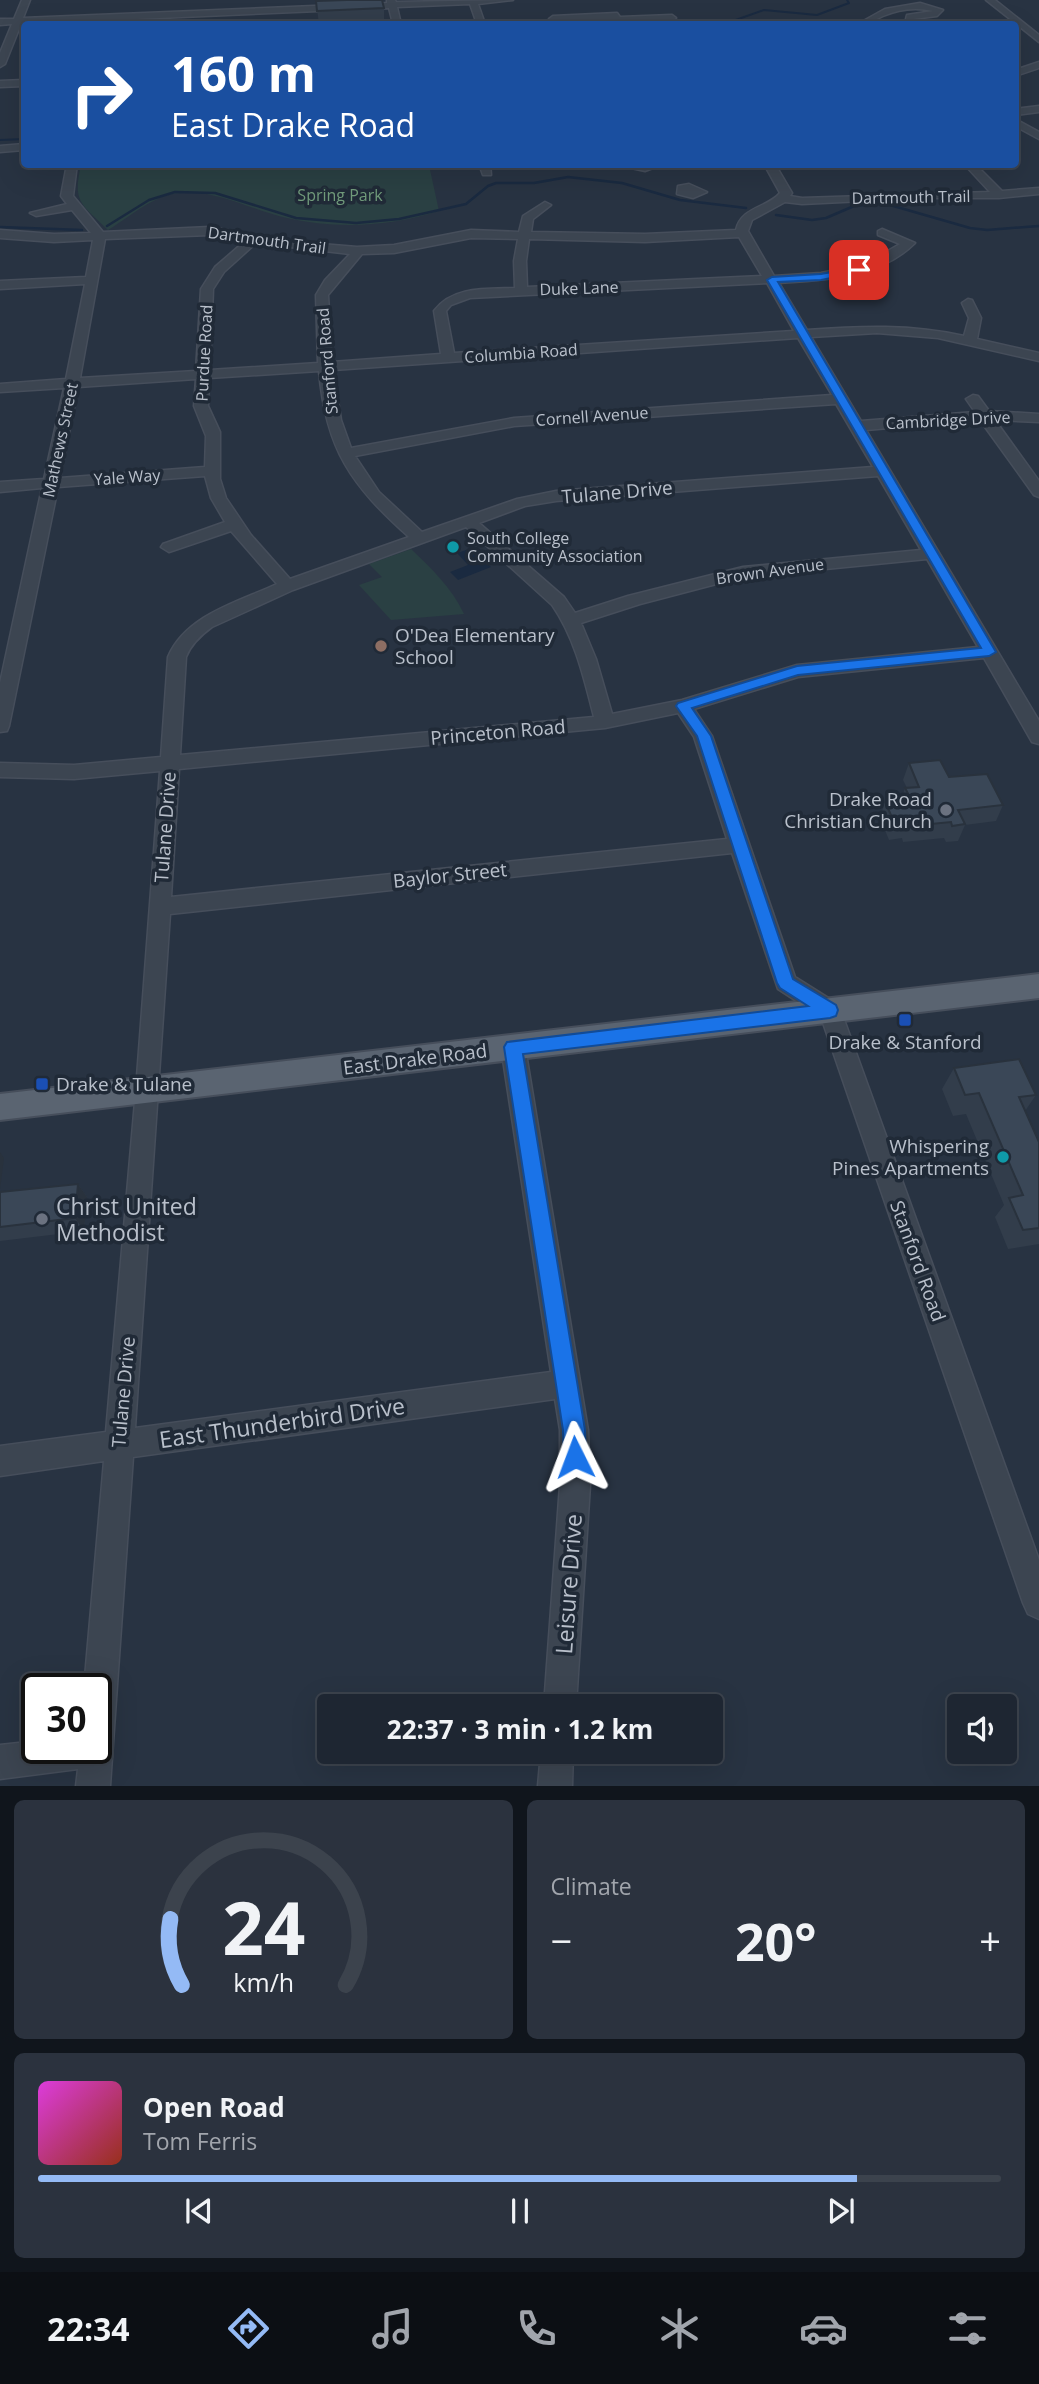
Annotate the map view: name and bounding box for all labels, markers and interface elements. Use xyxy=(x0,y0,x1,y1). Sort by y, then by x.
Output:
text: 160 m xyxy=(171,40,316,106)
icon: right xyxy=(56,49,147,140)
text: East Drake Road xyxy=(171,103,415,146)
park label: Spring Park xyxy=(297,184,383,206)
street label: Dartmouth Trail xyxy=(851,185,971,209)
street label: Dartmouth Trail xyxy=(207,221,327,259)
pin xyxy=(829,240,889,300)
icon: arrive xyxy=(840,251,878,289)
street label: Duke Lane xyxy=(539,276,619,300)
street label: Purdue Road xyxy=(190,304,218,402)
street label: Stanford Road xyxy=(311,307,343,415)
street label: Columbia Road xyxy=(464,338,578,368)
street label: Mathews Street xyxy=(37,380,83,499)
street label: Cornell Avenue xyxy=(535,401,649,431)
street label: Cambridge Drive xyxy=(885,406,1011,434)
street label: Yale Way xyxy=(93,464,162,490)
street label: Tulane Drive xyxy=(560,474,674,510)
place label: South College Community Association xyxy=(467,527,643,567)
marker: South College Community Association xyxy=(445,539,461,555)
street label: Brown Avenue xyxy=(715,553,825,589)
place label: O'Dea Elementary School xyxy=(395,622,555,670)
marker: O'Dea Elementary School xyxy=(373,638,389,654)
street label: Princeton Road xyxy=(429,713,567,751)
street label: Tulane Drive xyxy=(148,771,182,883)
place label: Drake Road Christian Church xyxy=(784,786,932,834)
marker: Drake Road Christian Church xyxy=(938,802,954,818)
street label: Baylor Street xyxy=(392,856,508,894)
marker: Drake & Stanford xyxy=(897,1012,913,1028)
place label: Drake & Stanford xyxy=(828,1029,982,1055)
street label: East Drake Road xyxy=(341,1037,489,1081)
place label: Drake & Tulane xyxy=(56,1071,192,1097)
marker: Drake & Tulane xyxy=(34,1076,50,1092)
place label: Whispering Pines Apartments xyxy=(832,1133,989,1181)
marker: Whispering Pines Apartments xyxy=(995,1149,1011,1165)
place label: Christ United Methodist xyxy=(56,1190,197,1248)
street label: Stanford Road xyxy=(884,1197,952,1325)
marker: Christ United Methodist xyxy=(34,1211,50,1227)
street label: Tulane Drive xyxy=(105,1335,141,1449)
street label: East Thunderbird Drive xyxy=(157,1389,407,1455)
position arrow xyxy=(538,1420,612,1494)
street label: Leisure Drive xyxy=(547,1513,589,1655)
speed limit sign: 30 xyxy=(21,1673,112,1764)
map controls xyxy=(947,1694,1017,1764)
button: sound xyxy=(947,1694,1017,1764)
text: 22:37 · 3 min · 1.2 km xyxy=(387,1711,653,1747)
text: Climate xyxy=(551,1870,632,1902)
text: 24 xyxy=(222,1878,305,1977)
text: 20° xyxy=(735,1905,817,1976)
text: − xyxy=(551,1914,572,1966)
text: + xyxy=(979,1914,1001,1966)
text: km/h xyxy=(233,1965,294,1999)
text: Open Road xyxy=(143,2089,285,2125)
text: Tom Ferris xyxy=(143,2125,257,2157)
icon: previous xyxy=(180,2192,218,2230)
icon: pause xyxy=(501,2192,539,2230)
icon: next xyxy=(822,2192,860,2230)
icon: directions xyxy=(224,2304,273,2353)
icon: music xyxy=(368,2304,417,2353)
icon: phone xyxy=(512,2304,561,2353)
icon: climate xyxy=(655,2304,704,2353)
icon: car xyxy=(799,2304,848,2353)
icon: filters xyxy=(943,2304,992,2353)
text: 22:34 xyxy=(47,2307,130,2350)

